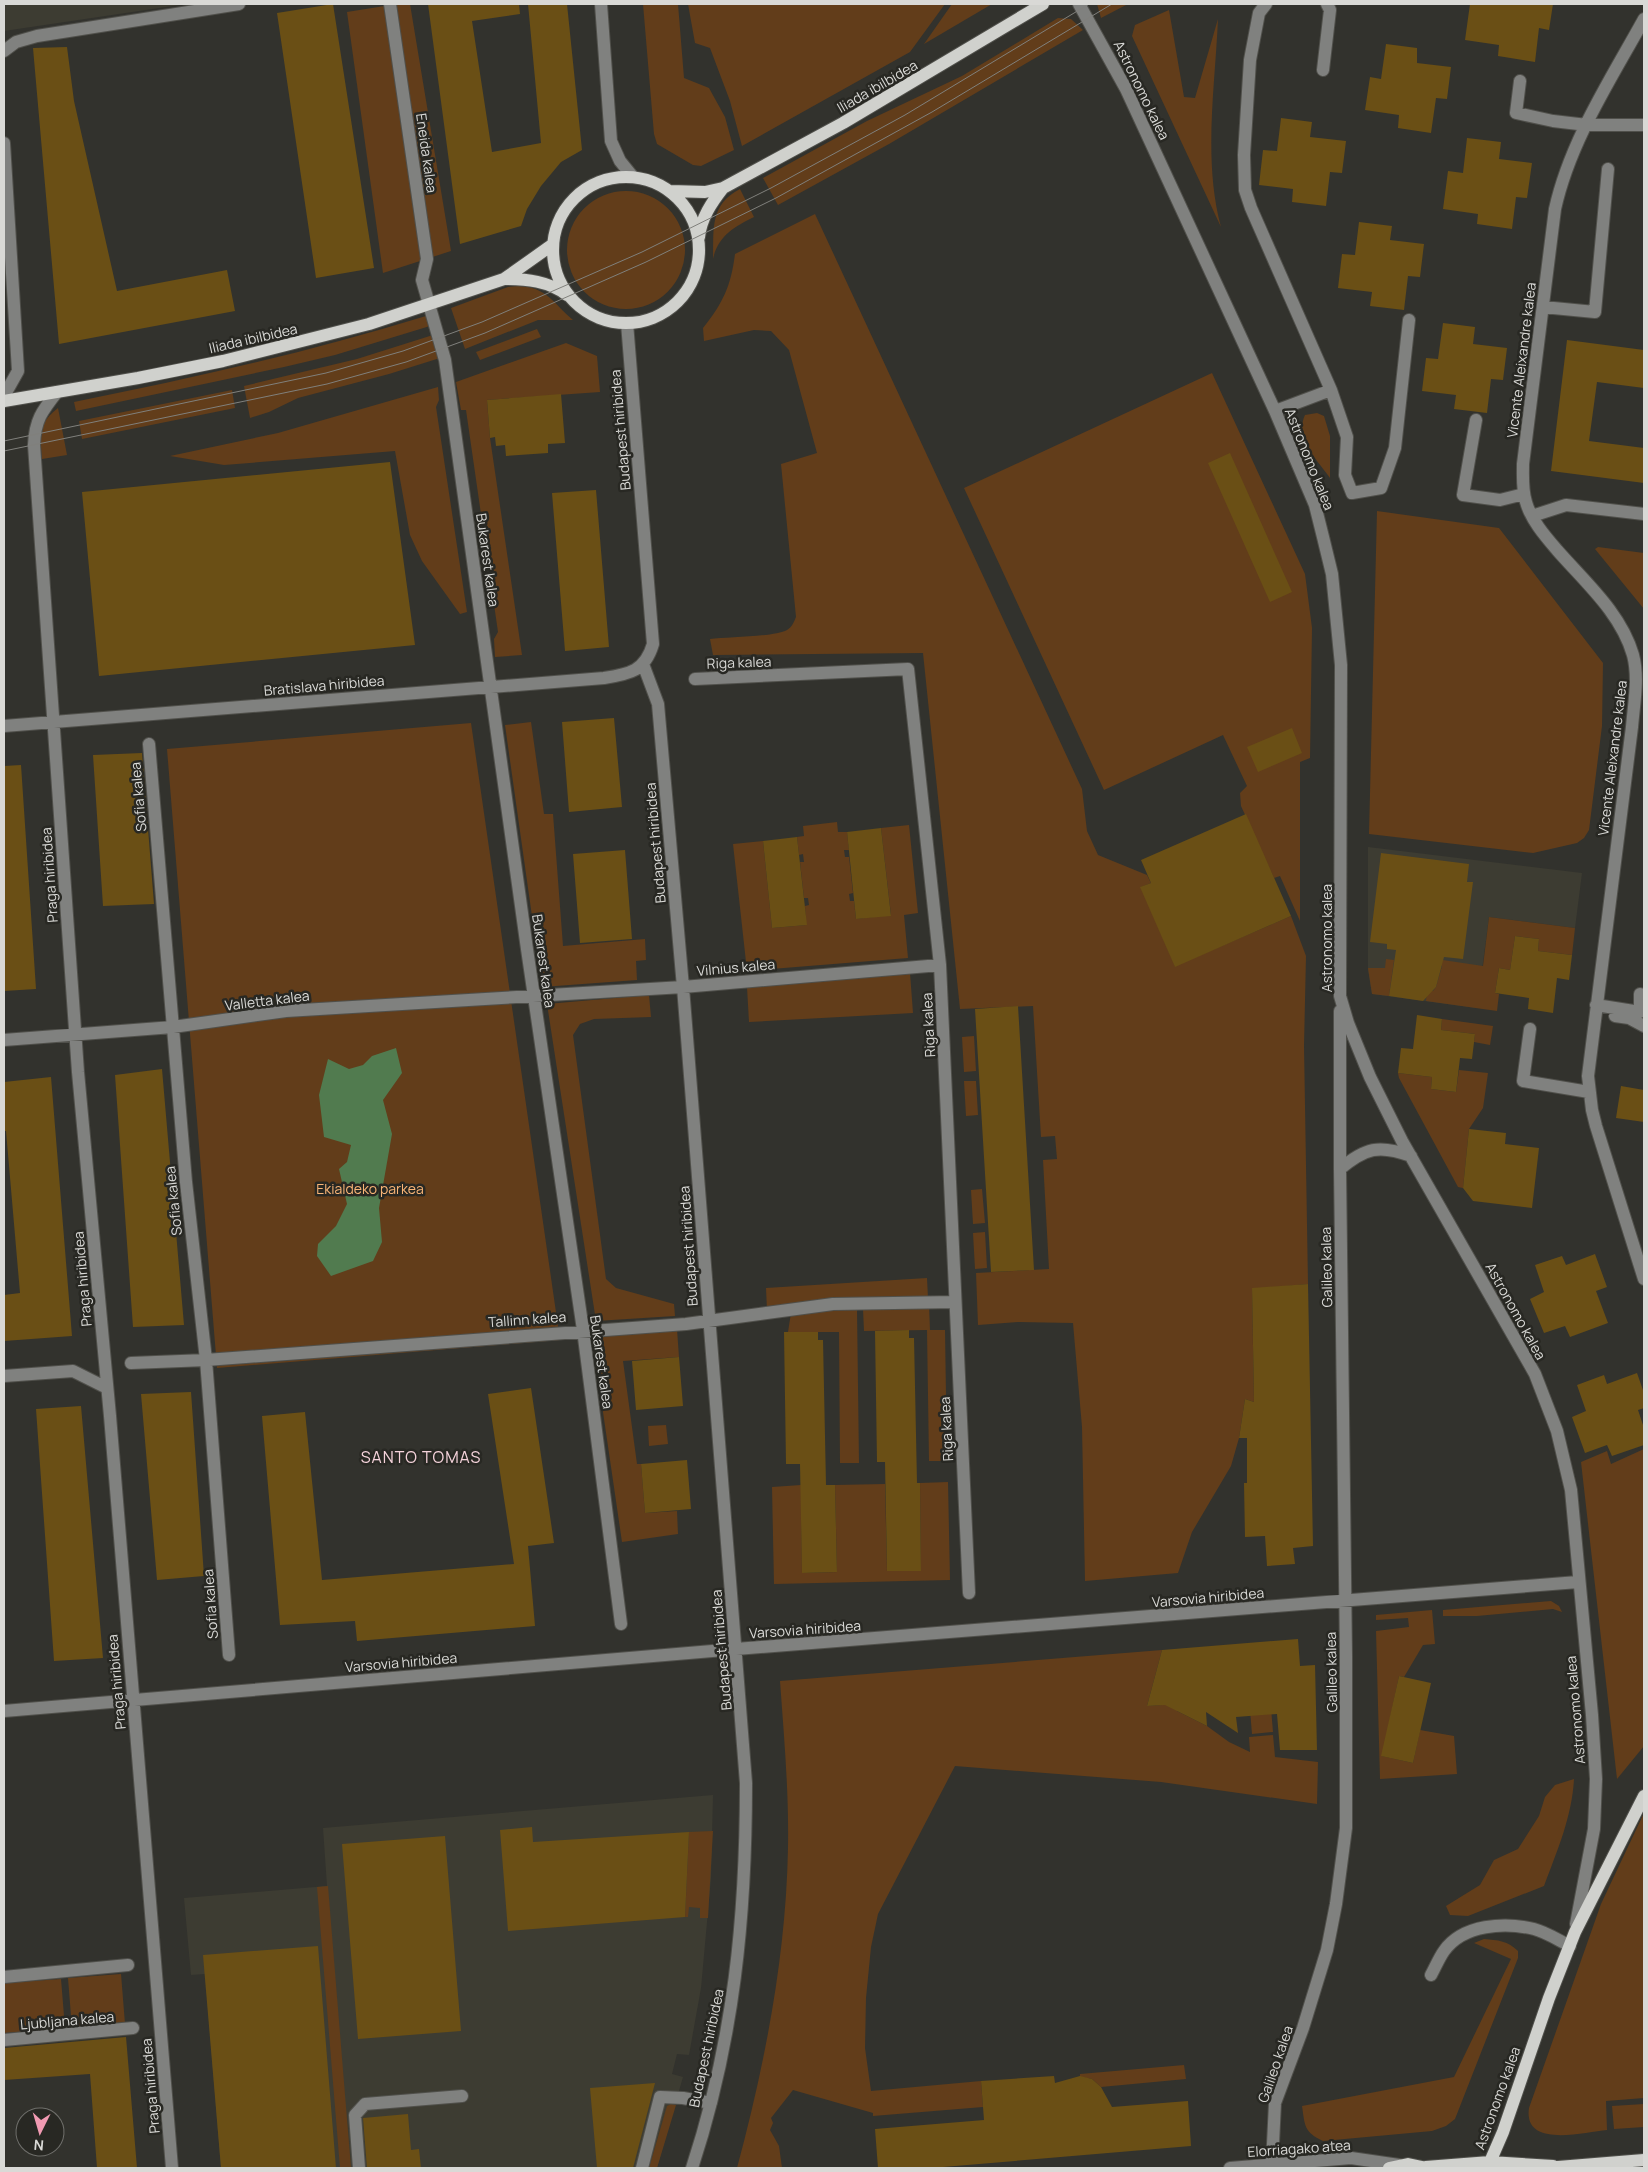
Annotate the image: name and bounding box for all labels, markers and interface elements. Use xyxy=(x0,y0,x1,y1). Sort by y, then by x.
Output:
street label: Astronomo kalea xyxy=(1110,37,1174,143)
street label: Iliada ibilbidea xyxy=(833,55,921,117)
street label: Eneida kalea xyxy=(412,112,442,194)
street label: Vicente Aleixandre kalea xyxy=(1502,281,1540,439)
street label: Iliada ibilbidea xyxy=(207,319,299,357)
street label: Budapest hiribidea xyxy=(605,369,635,491)
street label: Astronomo kalea xyxy=(1281,405,1339,513)
street label: Bukarest kalea xyxy=(472,512,504,608)
street label: Riga kalea xyxy=(706,651,772,673)
street label: Bratislava hiribidea xyxy=(263,670,385,700)
street label: Vicente Aleixandre kalea xyxy=(1593,679,1631,837)
street label: Sofia kalea xyxy=(125,761,151,833)
street label: Budapest hiribidea xyxy=(640,782,670,904)
street label: Praga hiribidea xyxy=(36,827,62,923)
street label: Astronomo kalea xyxy=(1317,884,1336,992)
street label: Bukarest kalea xyxy=(528,913,560,1009)
street label: Vilnius kalea xyxy=(696,954,776,980)
street label: Valletta kalea xyxy=(224,985,310,1015)
street label: Riga kalea xyxy=(917,992,939,1058)
street label: Sofia kalea xyxy=(160,1165,186,1237)
park label: Ekialdeko parkea xyxy=(316,1179,424,1198)
street label: Budapest hiribidea xyxy=(674,1185,702,1307)
street label: Galileo kalea xyxy=(1316,1227,1336,1307)
street label: Praga hiribidea xyxy=(68,1231,96,1327)
street label: Astronomo kalea xyxy=(1481,1259,1551,1363)
street label: Tallinn kalea xyxy=(487,1307,567,1331)
street label: Bukarest kalea xyxy=(586,1314,618,1410)
street label: Riga kalea xyxy=(935,1396,957,1462)
district label: SANTO TOMAS xyxy=(361,1446,481,1468)
street label: Sofia kalea xyxy=(198,1569,222,1639)
street label: Varsovia hiribidea xyxy=(1151,1583,1265,1611)
street label: Budapest hiribidea xyxy=(706,1589,736,1711)
street label: Varsovia hiribidea xyxy=(748,1616,862,1642)
street label: Galileo kalea xyxy=(1321,1632,1341,1712)
street label: Praga hiribidea xyxy=(102,1634,130,1730)
street label: Varsovia hiribidea xyxy=(344,1648,458,1676)
street label: Astronomo kalea xyxy=(1561,1655,1589,1765)
street label: Budapest hiribidea xyxy=(684,1987,728,2109)
street label: Ljubljana kalea xyxy=(19,2006,115,2034)
street label: Galileo kalea xyxy=(1253,2023,1297,2105)
street label: Praga hiribidea xyxy=(136,2038,164,2134)
street label: Astronomo kalea xyxy=(1470,2044,1524,2152)
north arrow xyxy=(15,2107,65,2157)
street label: Elorriagako atea xyxy=(1247,2135,1351,2161)
text: N xyxy=(33,2136,45,2155)

